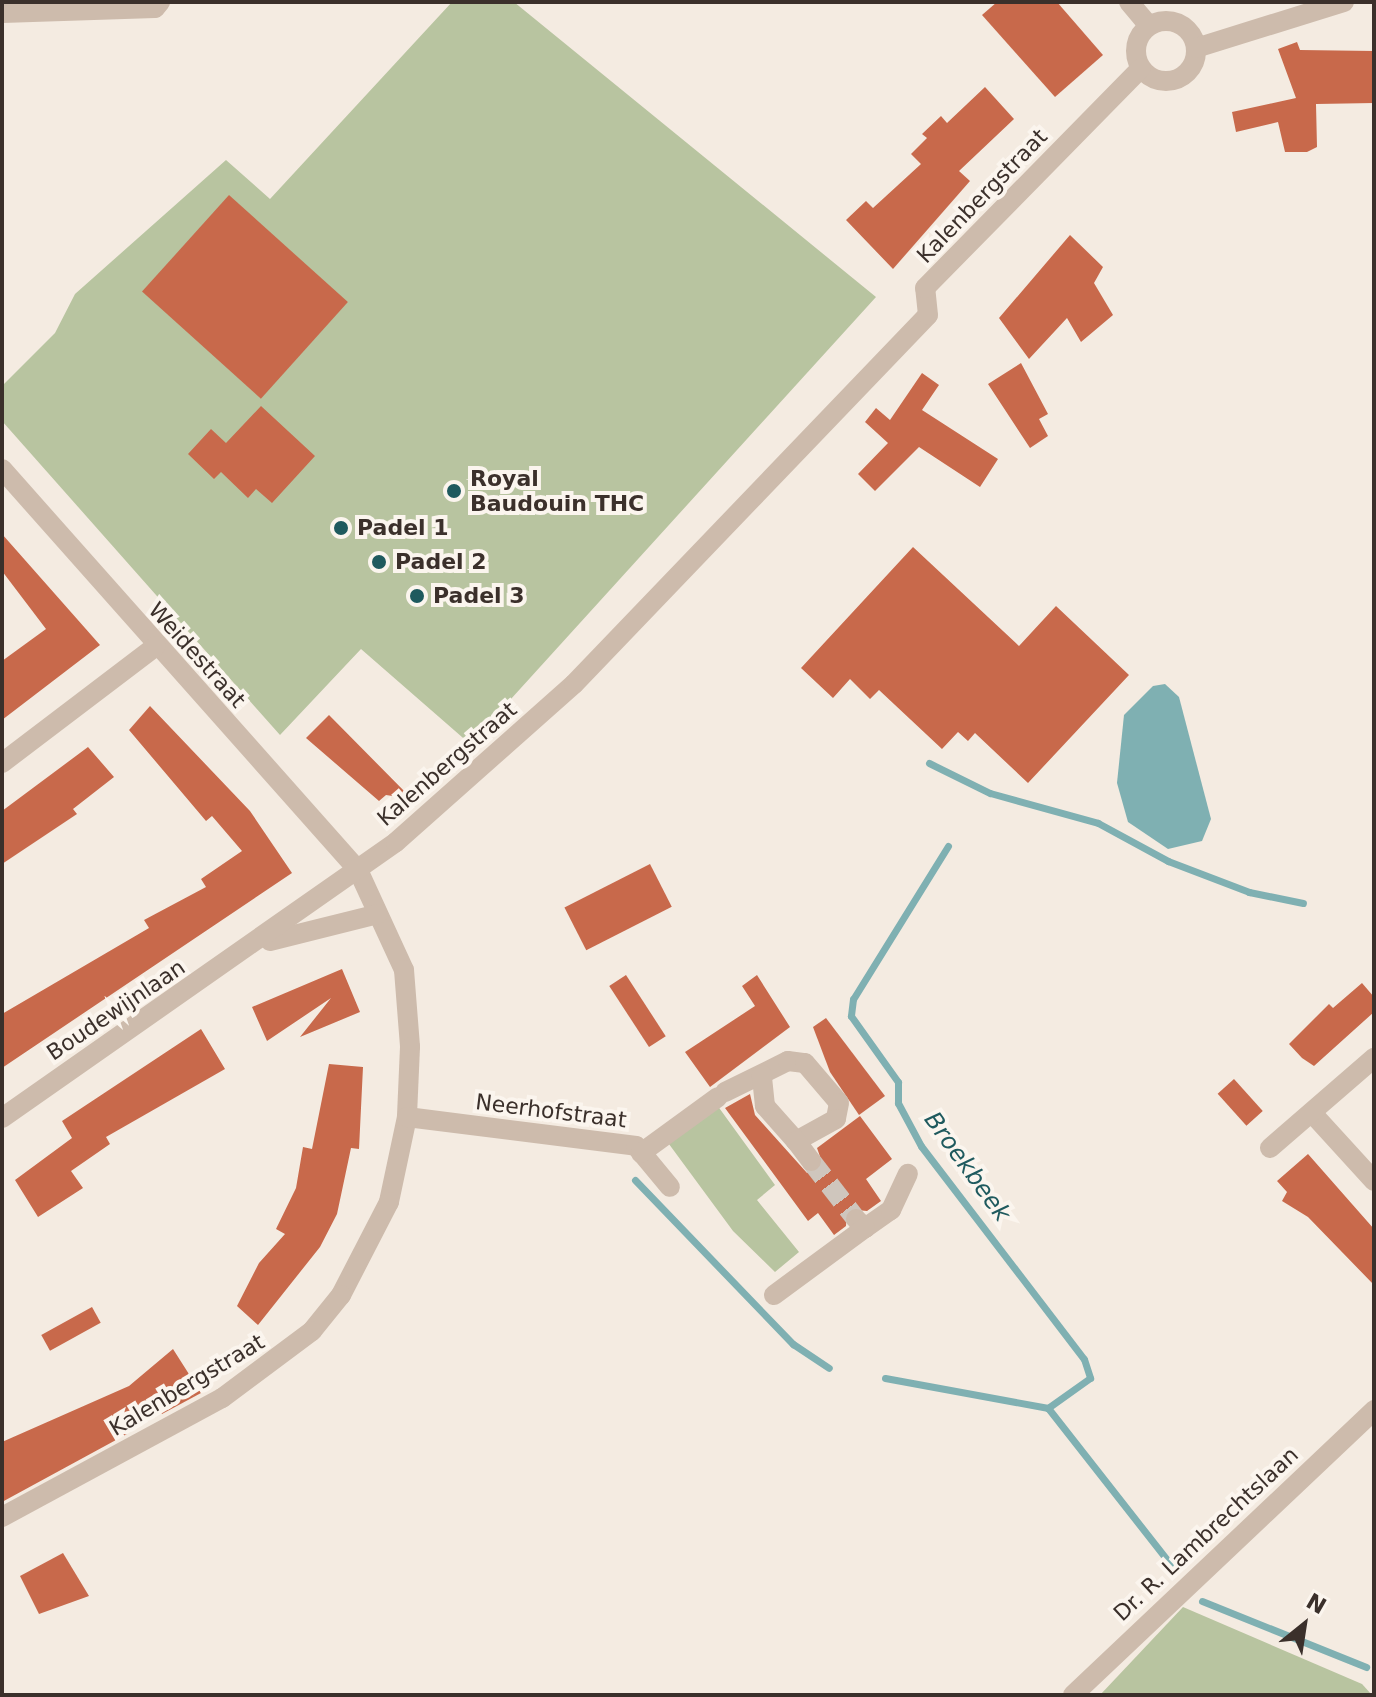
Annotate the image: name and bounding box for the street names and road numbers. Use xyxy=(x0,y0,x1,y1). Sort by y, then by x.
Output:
street label: Kalenbergstraat xyxy=(911,124,1053,268)
street label: Weidestraat xyxy=(143,597,251,713)
street label: Kalenbergstraat xyxy=(372,696,522,832)
street label: Boudewijnlaan xyxy=(42,954,190,1066)
street label: Neerhofstraat xyxy=(474,1089,628,1133)
street label: Kalenbergstraat xyxy=(105,1328,269,1442)
street label: Dr. R. Lambrechtslaan xyxy=(1108,1442,1304,1626)

